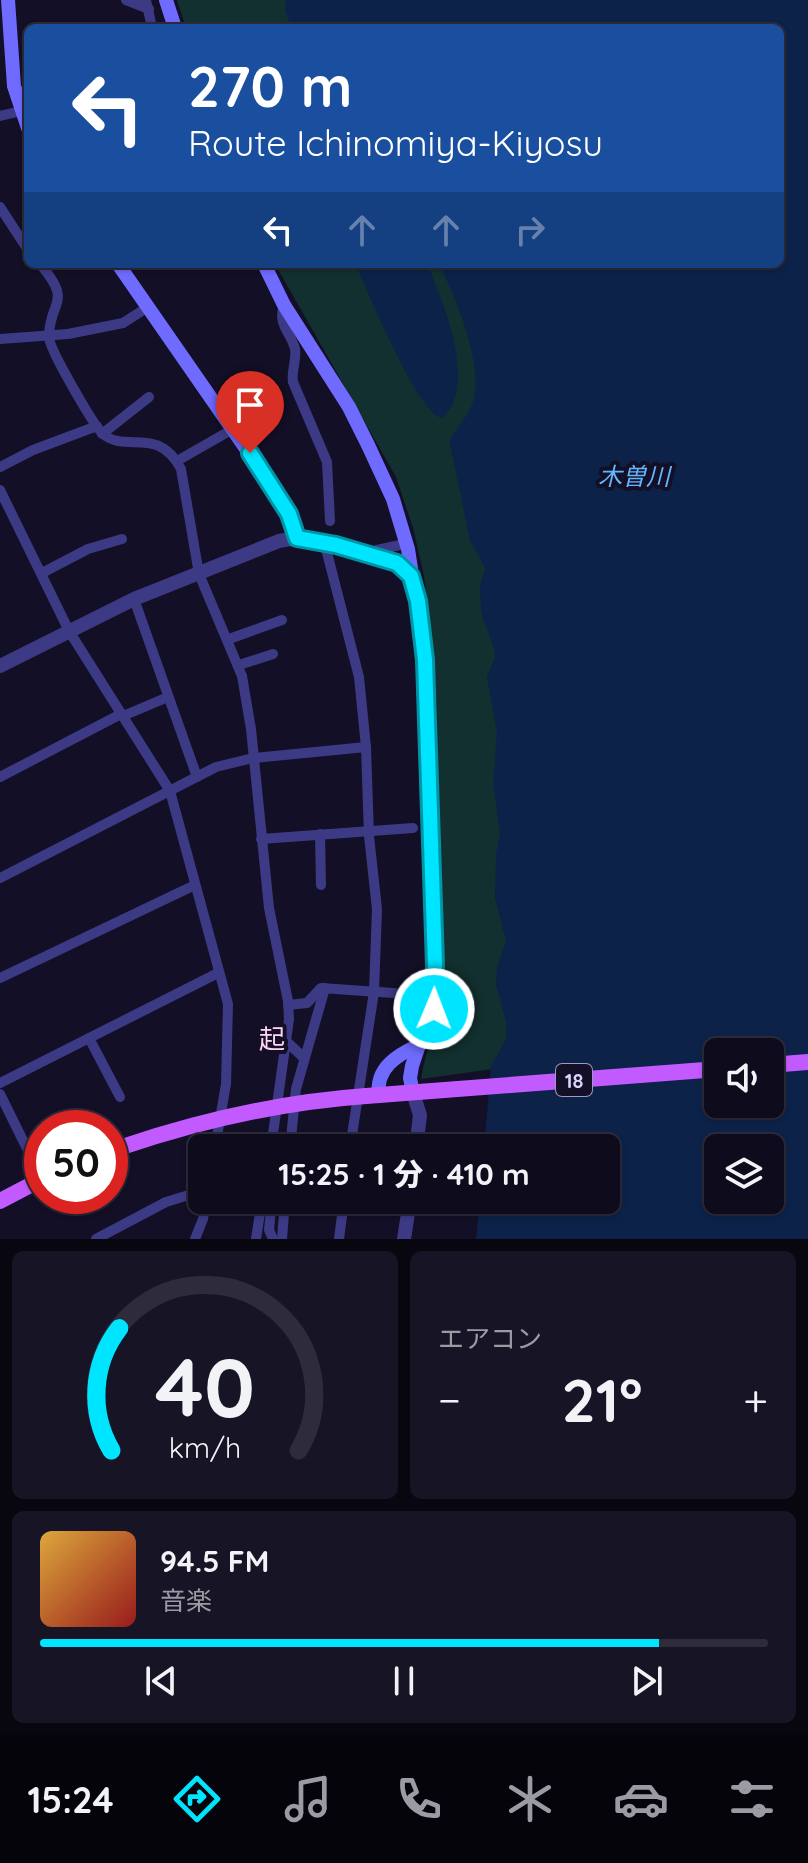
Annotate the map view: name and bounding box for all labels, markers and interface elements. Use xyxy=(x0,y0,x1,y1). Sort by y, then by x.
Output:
text: 270 m xyxy=(188,51,352,121)
icon: left xyxy=(56,56,160,160)
text: Route Ichinomiya-Kiyosu xyxy=(188,120,603,165)
icon: left xyxy=(256,208,300,252)
icon: ahead xyxy=(340,208,384,252)
icon: ahead xyxy=(424,208,468,252)
icon: right xyxy=(508,208,552,252)
pin xyxy=(216,371,284,453)
icon: arrive xyxy=(228,383,272,427)
water label: 木曽川 xyxy=(598,461,673,491)
position arrow xyxy=(392,967,476,1051)
district label: 起 xyxy=(259,1022,285,1055)
map controls xyxy=(704,1038,784,1214)
button: sound xyxy=(704,1038,784,1118)
road number: 18 xyxy=(556,1064,592,1096)
speed limit sign: 50 xyxy=(24,1110,128,1214)
button: layers xyxy=(704,1134,784,1214)
text: 15:25 · 1 分 · 410 m xyxy=(278,1155,530,1193)
text: エアコン xyxy=(438,1322,542,1355)
text: 40 xyxy=(155,1334,255,1438)
text: 21° xyxy=(562,1362,643,1437)
text: − xyxy=(438,1372,461,1427)
text: + xyxy=(743,1372,768,1427)
text: km/h xyxy=(169,1429,241,1465)
text: 94.5 FM xyxy=(160,1542,269,1580)
text: 音楽 xyxy=(160,1584,212,1617)
icon: previous xyxy=(139,1659,183,1703)
icon: pause xyxy=(382,1659,426,1703)
icon: next xyxy=(625,1659,669,1703)
icon: directions xyxy=(169,1771,225,1827)
icon: music xyxy=(280,1771,336,1827)
icon: phone xyxy=(391,1771,447,1827)
icon: climate xyxy=(502,1771,558,1827)
icon: car xyxy=(613,1771,669,1827)
icon: filters xyxy=(724,1771,780,1827)
text: 15:24 xyxy=(28,1777,114,1822)

